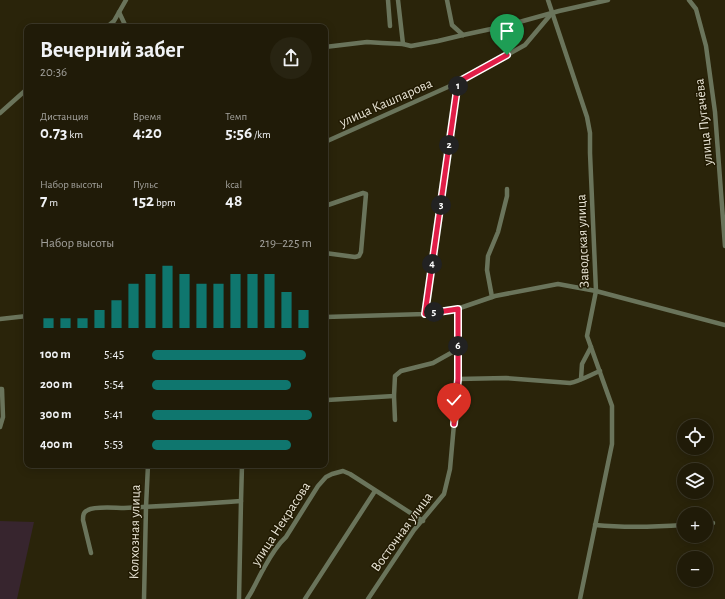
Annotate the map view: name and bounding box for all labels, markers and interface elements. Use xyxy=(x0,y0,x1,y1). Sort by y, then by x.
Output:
pin xyxy=(490,14,524,55)
icon: arrive xyxy=(496,20,518,42)
button: share xyxy=(270,37,312,79)
text: Вечерний забег xyxy=(40,39,184,61)
text: 20:36 xyxy=(40,66,67,79)
street label: улица Кашпарова xyxy=(337,76,435,130)
pin: 1 xyxy=(448,76,468,96)
street label: улица Пугачёва xyxy=(692,77,716,167)
text: 1 xyxy=(456,80,460,91)
text: Дистанция xyxy=(40,111,89,122)
text: Время xyxy=(133,111,161,122)
text: Темп xyxy=(225,111,247,122)
text: 0.73 xyxy=(40,124,67,141)
text: 4:20 xyxy=(133,124,162,141)
text: 5:56 xyxy=(225,124,252,141)
text: km xyxy=(67,129,83,140)
text: /km xyxy=(252,129,271,140)
pin: 2 xyxy=(439,135,459,155)
text: 2 xyxy=(446,139,452,150)
text: Набор высоты xyxy=(40,179,103,190)
text: Пульс xyxy=(133,179,158,190)
text: kcal xyxy=(225,179,242,190)
text: 7 xyxy=(40,192,47,209)
text: 152 xyxy=(133,192,154,209)
text: 48 xyxy=(225,192,242,209)
street label: Заводская улица xyxy=(574,193,592,288)
pin: 3 xyxy=(431,195,451,215)
text: m xyxy=(47,197,58,208)
text: bpm xyxy=(154,197,176,208)
text: 3 xyxy=(439,199,443,210)
text: Набор высоты xyxy=(40,237,114,250)
text: 219–225 m xyxy=(260,237,312,250)
pin: 4 xyxy=(422,254,442,274)
text: 4 xyxy=(429,258,435,269)
pin: 5 xyxy=(424,302,444,322)
text: 5 xyxy=(432,306,436,317)
pin: 6 xyxy=(448,336,468,356)
text: 6 xyxy=(455,340,461,351)
text: 100 m xyxy=(40,348,71,361)
text: 5:45 xyxy=(104,348,124,361)
text: 200 m xyxy=(40,378,72,391)
text: 5:54 xyxy=(104,378,124,391)
pin xyxy=(437,383,471,424)
icon: check xyxy=(443,389,465,411)
text: 300 m xyxy=(40,408,72,421)
text: 5:41 xyxy=(104,408,123,421)
map controls xyxy=(677,419,713,587)
button: locate xyxy=(677,419,713,455)
text: 400 m xyxy=(40,438,73,451)
text: 5:53 xyxy=(104,438,123,451)
button: layers xyxy=(677,463,713,499)
street label: улица Некрасова xyxy=(248,479,314,569)
street label: Колхозная улица xyxy=(127,484,143,580)
street label: Восточная улица xyxy=(369,489,436,574)
button: + xyxy=(677,507,713,543)
button: − xyxy=(677,551,713,587)

